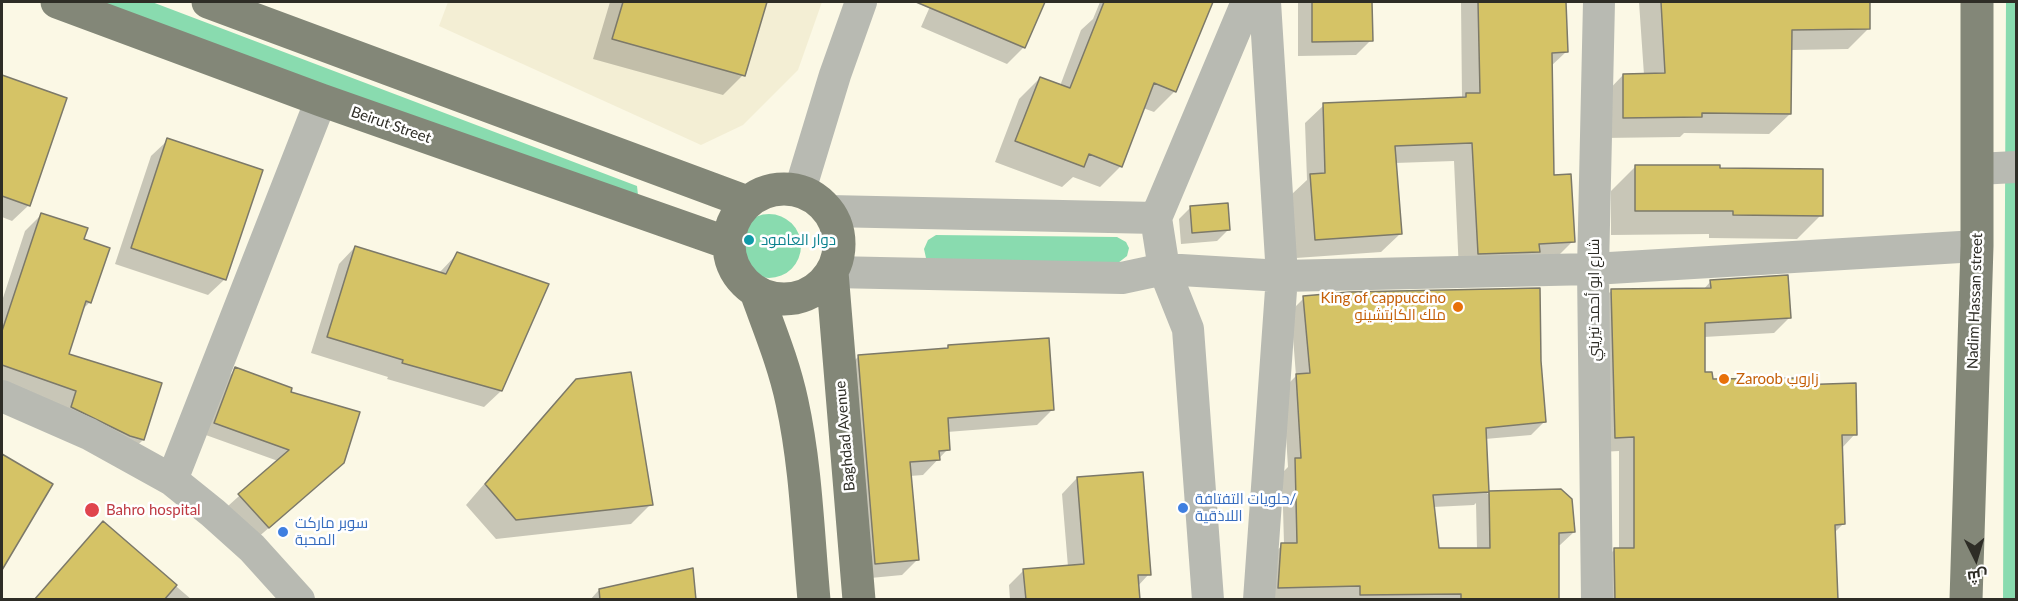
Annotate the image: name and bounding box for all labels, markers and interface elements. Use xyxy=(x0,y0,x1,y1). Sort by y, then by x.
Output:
street label: Beirut Street xyxy=(349,103,433,147)
place label: دوار العامود xyxy=(761,231,836,249)
marker: دوار العامود xyxy=(742,233,756,247)
street label: Nadim Hassan street xyxy=(1964,233,1986,369)
street label: شارع ابو أحمد تيزيني xyxy=(1585,239,1603,361)
place label: King of cappuccino ملك الكابتشينو xyxy=(1321,289,1446,324)
marker: King of cappuccino ملك الكابتشينو xyxy=(1451,300,1465,314)
place label: Zaroob زاروب xyxy=(1736,370,1819,388)
marker: Zaroob زاروب xyxy=(1717,372,1731,386)
street label: Baghdad Avenue xyxy=(831,380,859,492)
place label: حلويات التفتافة/ اللاذقية xyxy=(1195,490,1296,525)
marker: Bahro hospital xyxy=(83,501,101,519)
place label: Bahro hospital xyxy=(106,501,201,519)
marker: حلويات التفتافة/ اللاذقية xyxy=(1176,501,1190,515)
place label: سوبر ماركت المحبة xyxy=(295,514,368,549)
marker: سوبر ماركت المحبة xyxy=(276,525,290,539)
north arrow xyxy=(1946,529,2006,589)
text: ش xyxy=(1967,567,1989,588)

